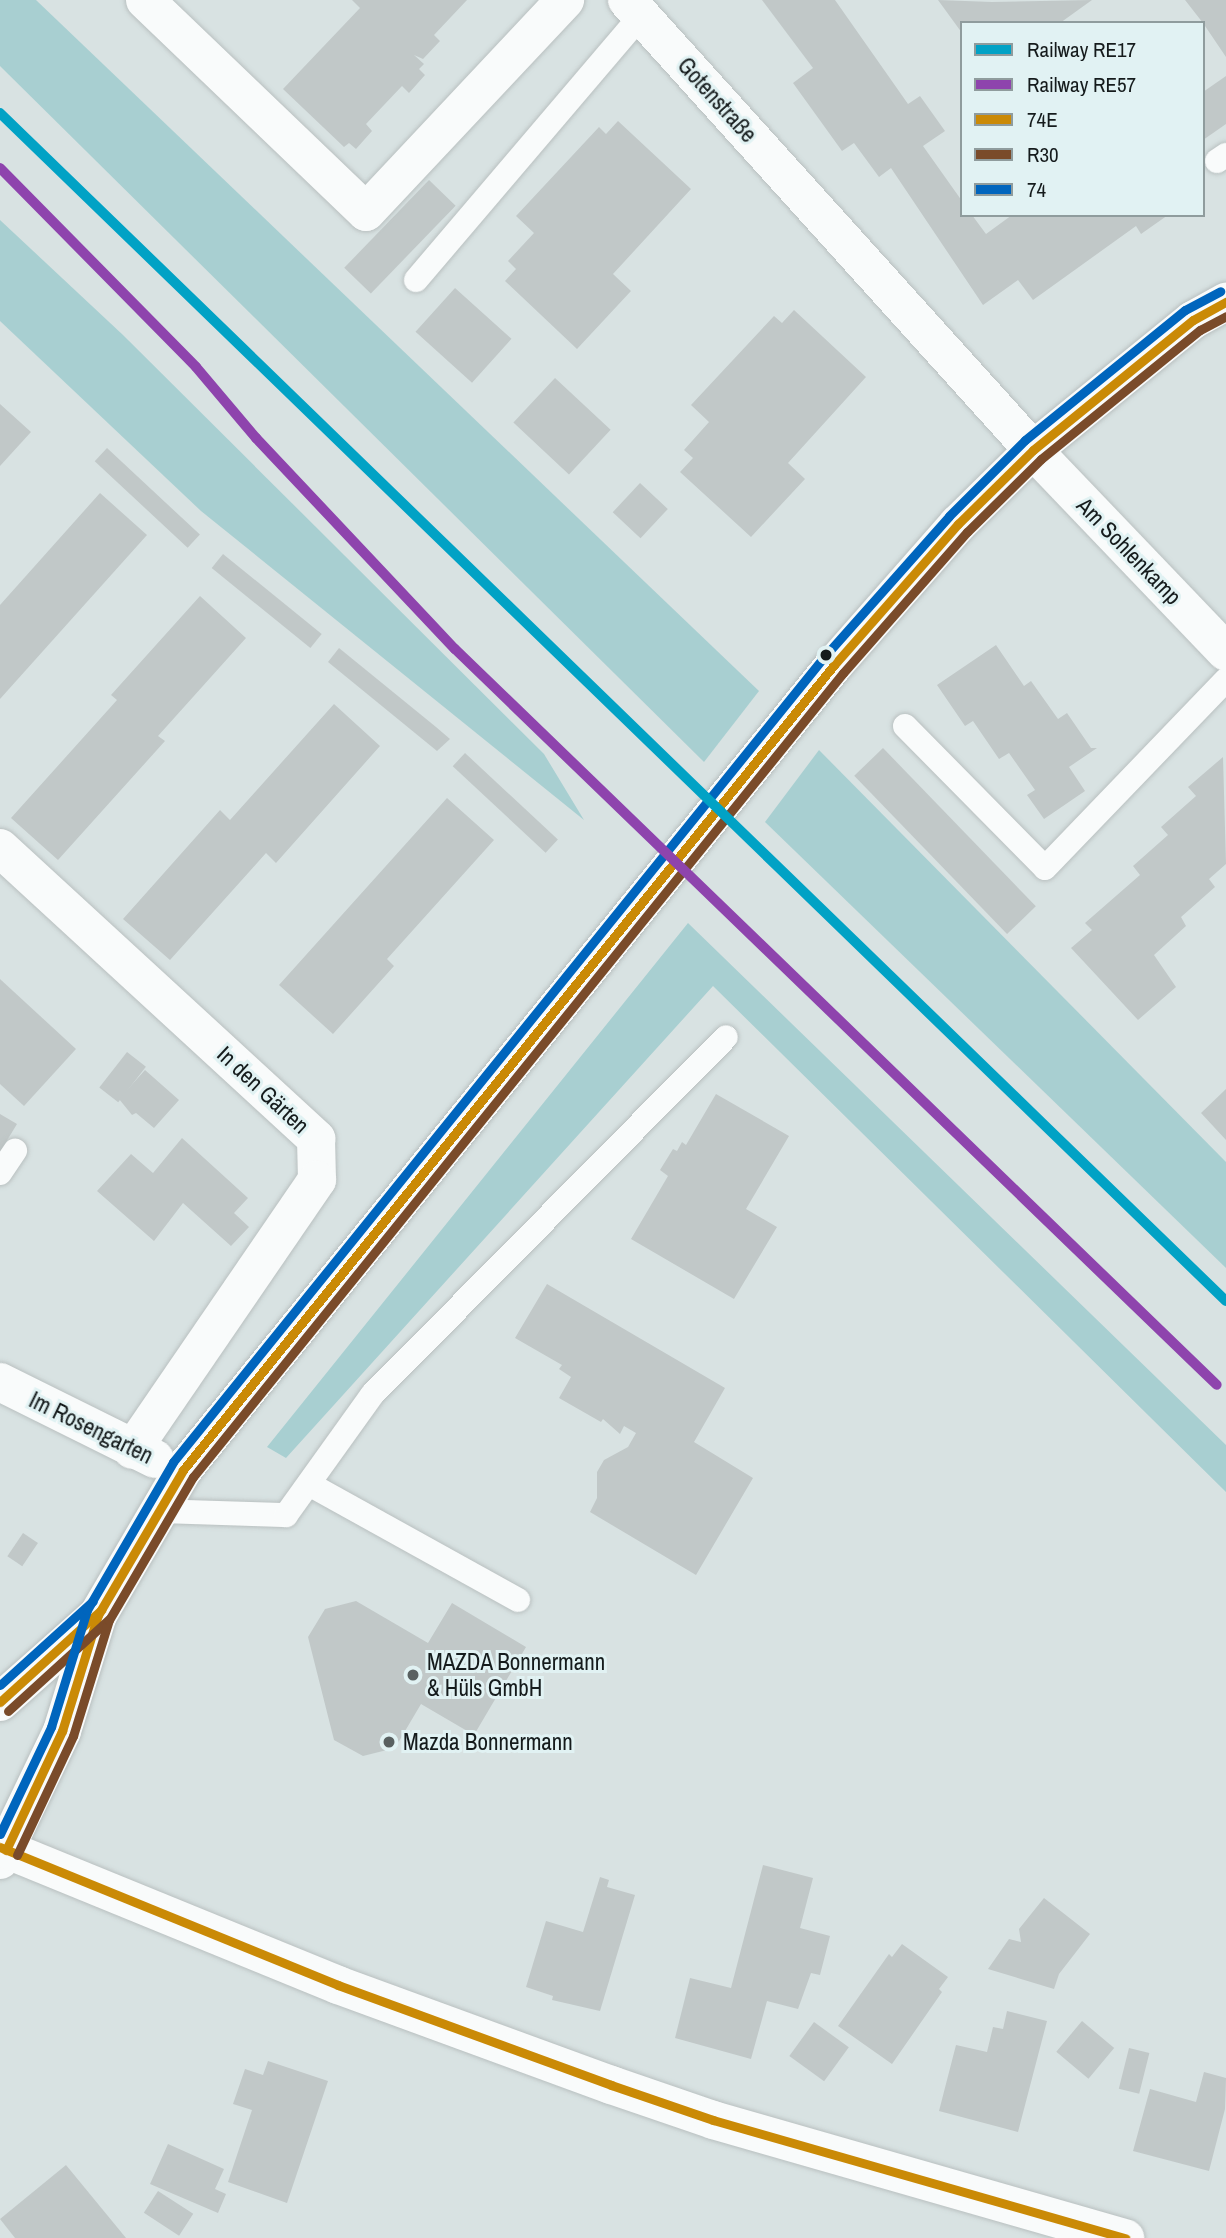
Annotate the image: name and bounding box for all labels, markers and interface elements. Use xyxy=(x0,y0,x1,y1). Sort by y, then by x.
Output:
legend xyxy=(960,21,1205,217)
text: Railway RE17 xyxy=(1027,35,1136,64)
street label: Gotenstraße xyxy=(672,52,762,148)
text: Railway RE57 xyxy=(1027,70,1136,99)
text: 74E xyxy=(1027,105,1058,134)
text: R30 xyxy=(1027,140,1059,169)
text: 74 xyxy=(1027,175,1046,204)
street label: Am Sohlenkamp xyxy=(1071,492,1187,610)
unlabelled marker xyxy=(819,648,833,662)
street label: In den Gärten xyxy=(211,1041,315,1139)
street label: Im Rosengarten xyxy=(25,1386,157,1470)
place label: MAZDA Bonnermann & Hüls GmbH xyxy=(427,1648,606,1702)
marker: MAZDA Bonnermann & Hüls GmbH xyxy=(405,1667,421,1683)
place label: Mazda Bonnermann xyxy=(403,1728,573,1756)
marker: Mazda Bonnermann xyxy=(381,1734,397,1750)

